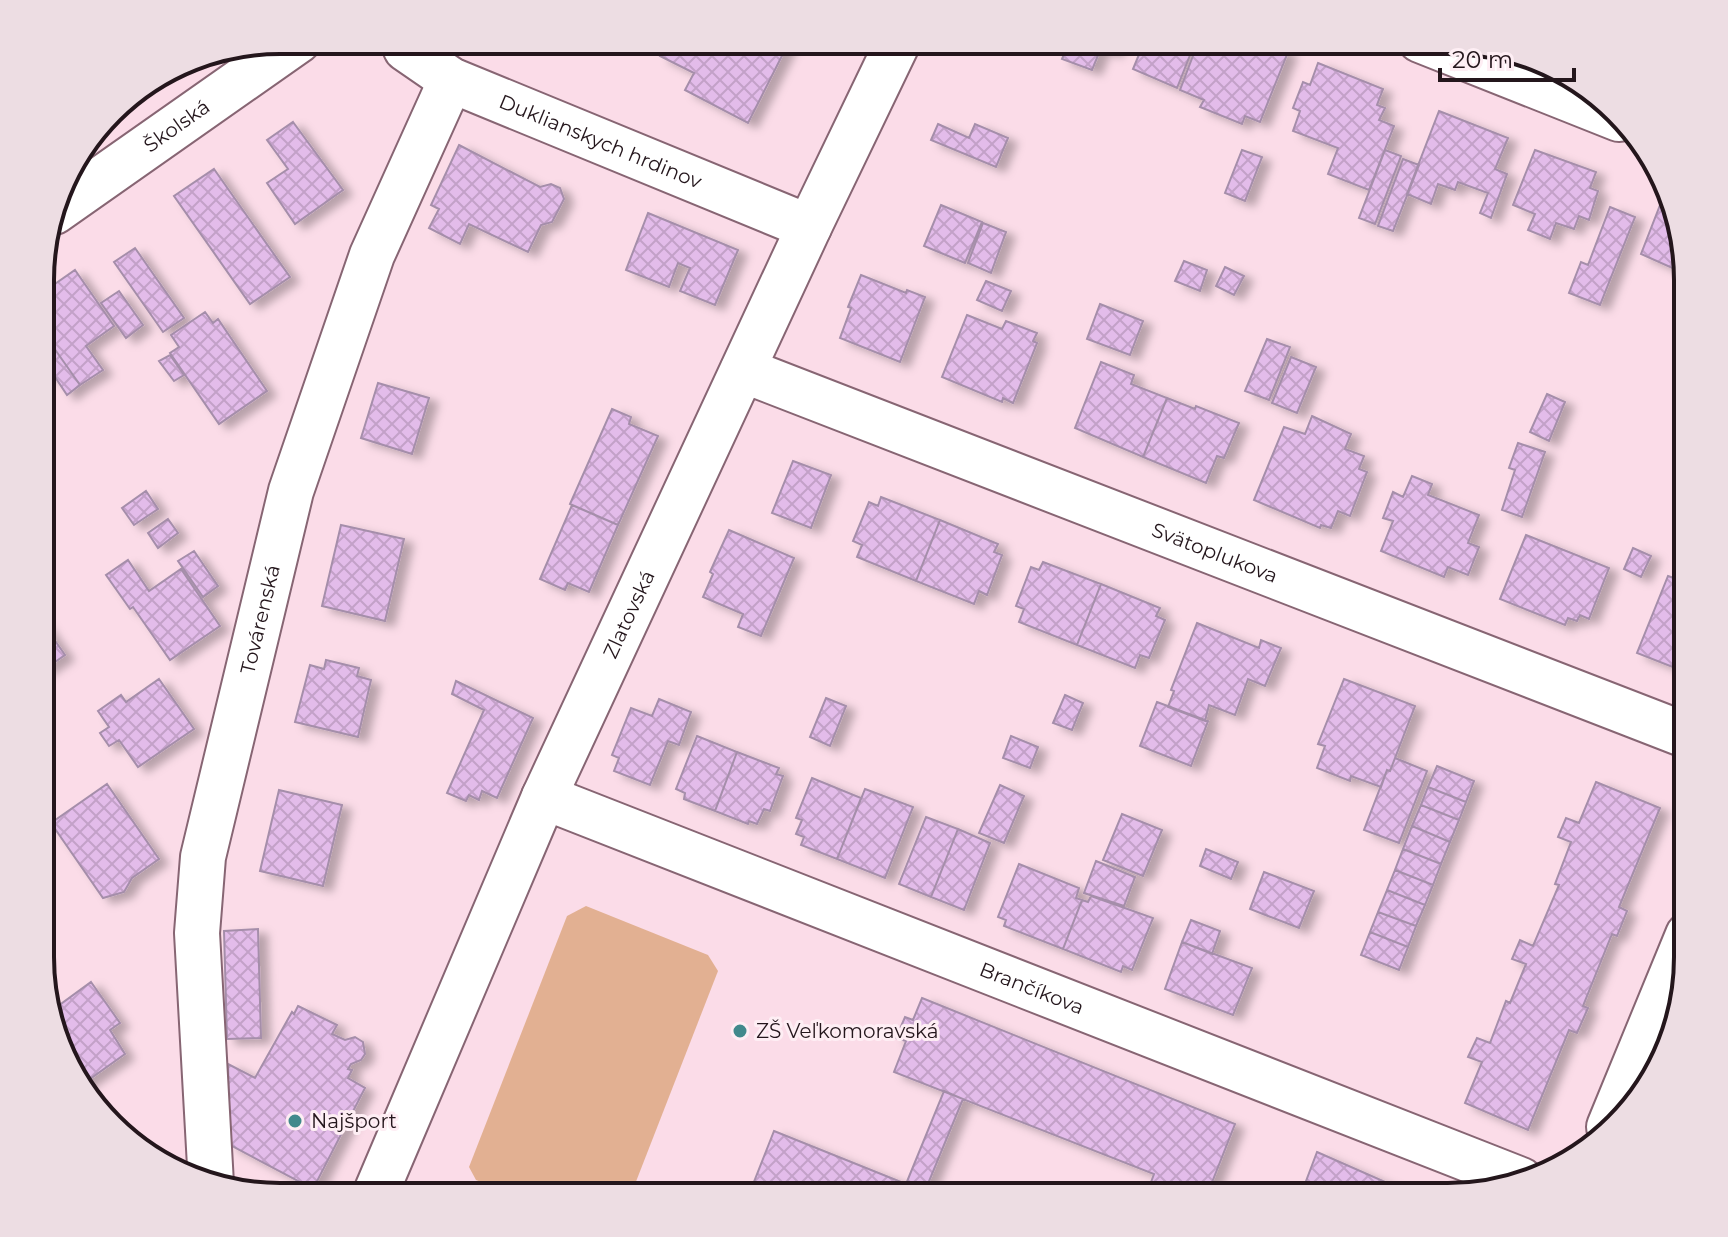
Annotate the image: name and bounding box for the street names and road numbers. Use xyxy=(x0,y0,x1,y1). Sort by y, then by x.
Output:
street label: Duklianskych hrdinov xyxy=(496,89,705,194)
street label: Školská xyxy=(139,94,214,157)
street label: Svätoplukova xyxy=(1148,518,1281,588)
street label: Továrenská xyxy=(235,562,285,676)
street label: Zlatovská xyxy=(598,567,660,662)
street label: Brančíkova xyxy=(976,957,1088,1020)

